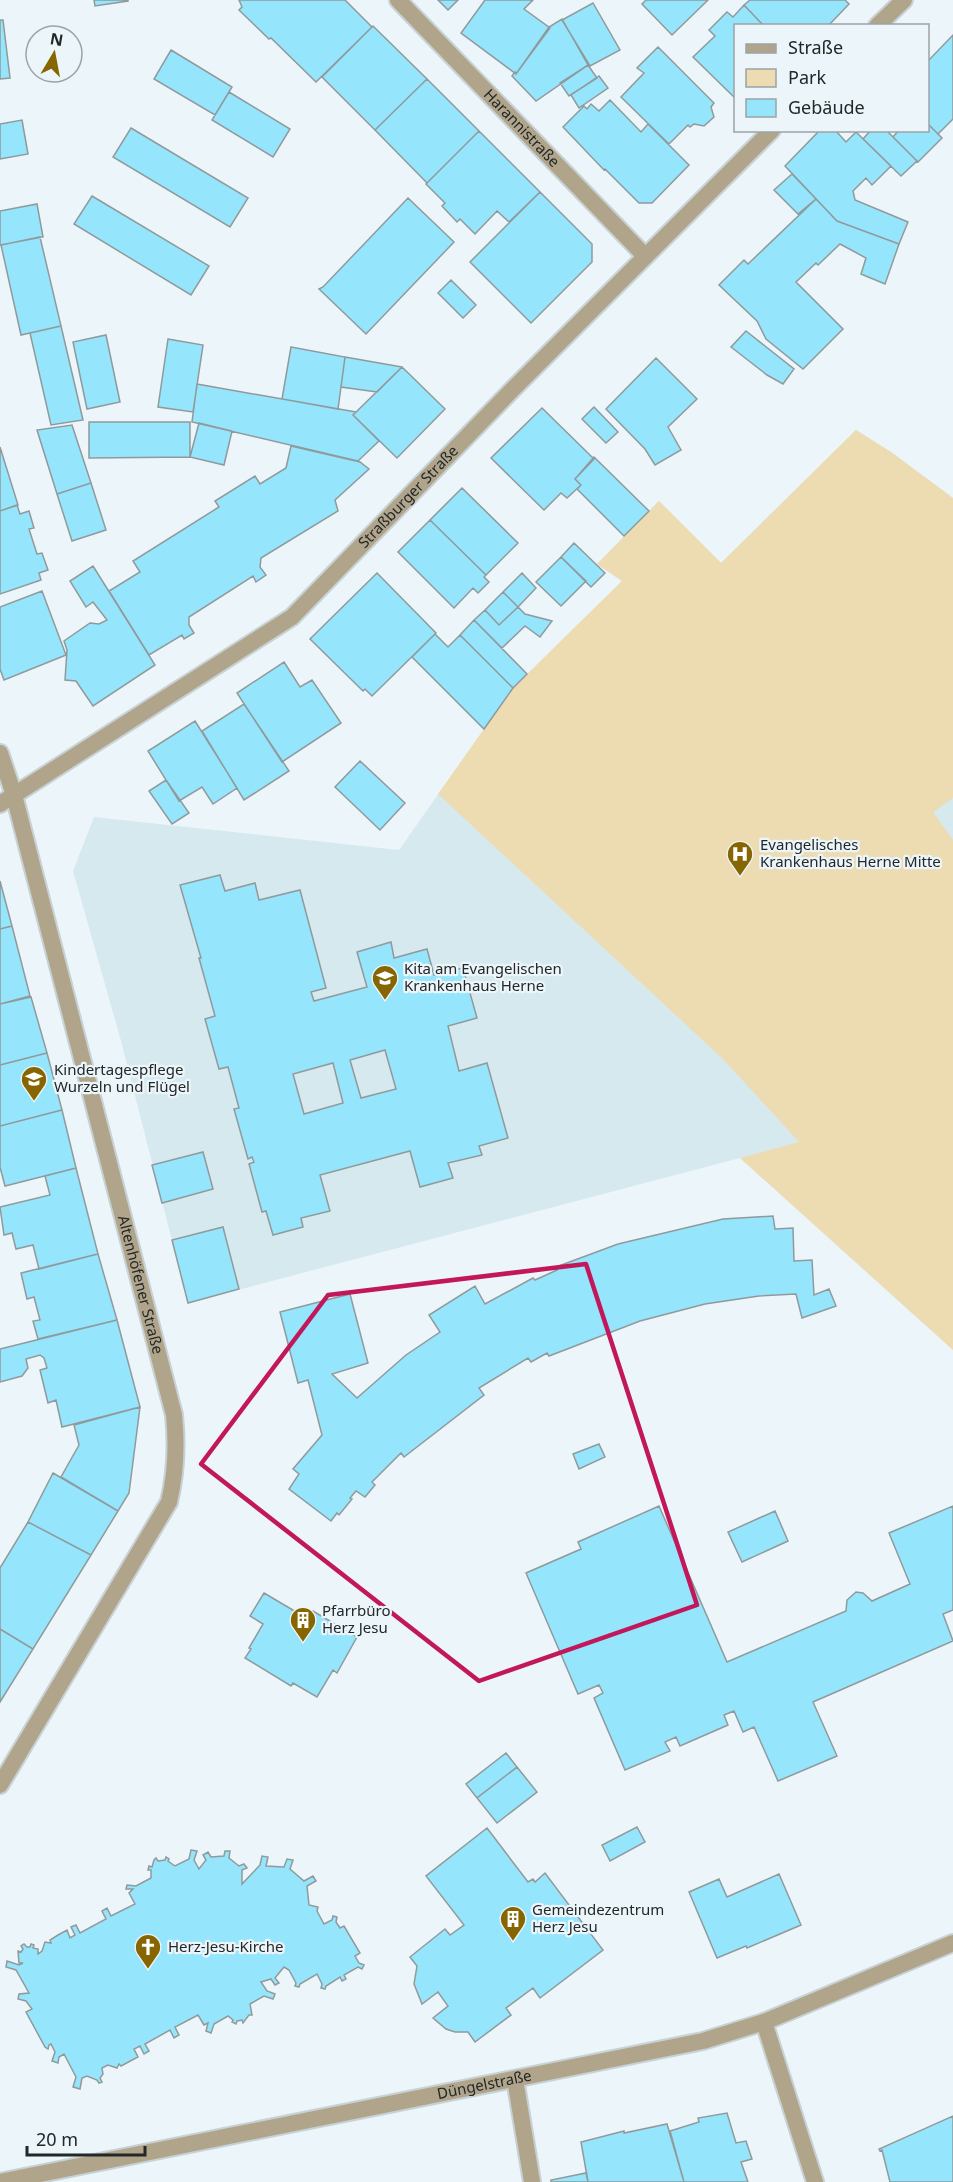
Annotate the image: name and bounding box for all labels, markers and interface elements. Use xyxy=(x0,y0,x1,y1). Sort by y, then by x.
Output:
north arrow xyxy=(24,24,84,84)
legend xyxy=(734,24,929,132)
text: N xyxy=(48,27,65,51)
text: Straße xyxy=(788,35,843,59)
text: Park xyxy=(788,65,826,89)
street label: Harannistraße xyxy=(480,84,565,171)
text: Gebäude xyxy=(788,95,865,119)
street label: Straßburger Straße xyxy=(353,440,462,552)
place label: Evangelisches Krankenhaus Herne Mitte xyxy=(760,834,941,871)
hospital icon: Evangelisches Krankenhaus Herne Mitte xyxy=(725,839,755,877)
place label: Kita am Evangelischen Krankenhaus Herne xyxy=(404,958,562,995)
school or university icon: Kita am Evangelischen Krankenhaus Herne xyxy=(370,963,400,1001)
place label: Kindertagespflege Wurzeln und Flügel xyxy=(54,1059,190,1096)
school or university icon: Kindertagespflege Wurzeln und Flügel xyxy=(19,1064,49,1102)
street label: Altenhöfener Straße xyxy=(114,1213,169,1356)
place label: Pfarrbüro Herz Jesu xyxy=(322,1600,391,1637)
building icon: Pfarrbüro Herz Jesu xyxy=(288,1605,318,1643)
place label: Gemeindezentrum Herz Jesu xyxy=(532,1899,664,1936)
building icon: Gemeindezentrum Herz Jesu xyxy=(498,1904,528,1942)
church icon: Herz-Jesu-Kirche xyxy=(133,1932,163,1970)
place label: Herz-Jesu-Kirche xyxy=(168,1936,283,1956)
street label: Düngelstraße xyxy=(435,2065,533,2103)
scale bar xyxy=(27,2119,146,2157)
text: 20 m xyxy=(36,2127,78,2151)

